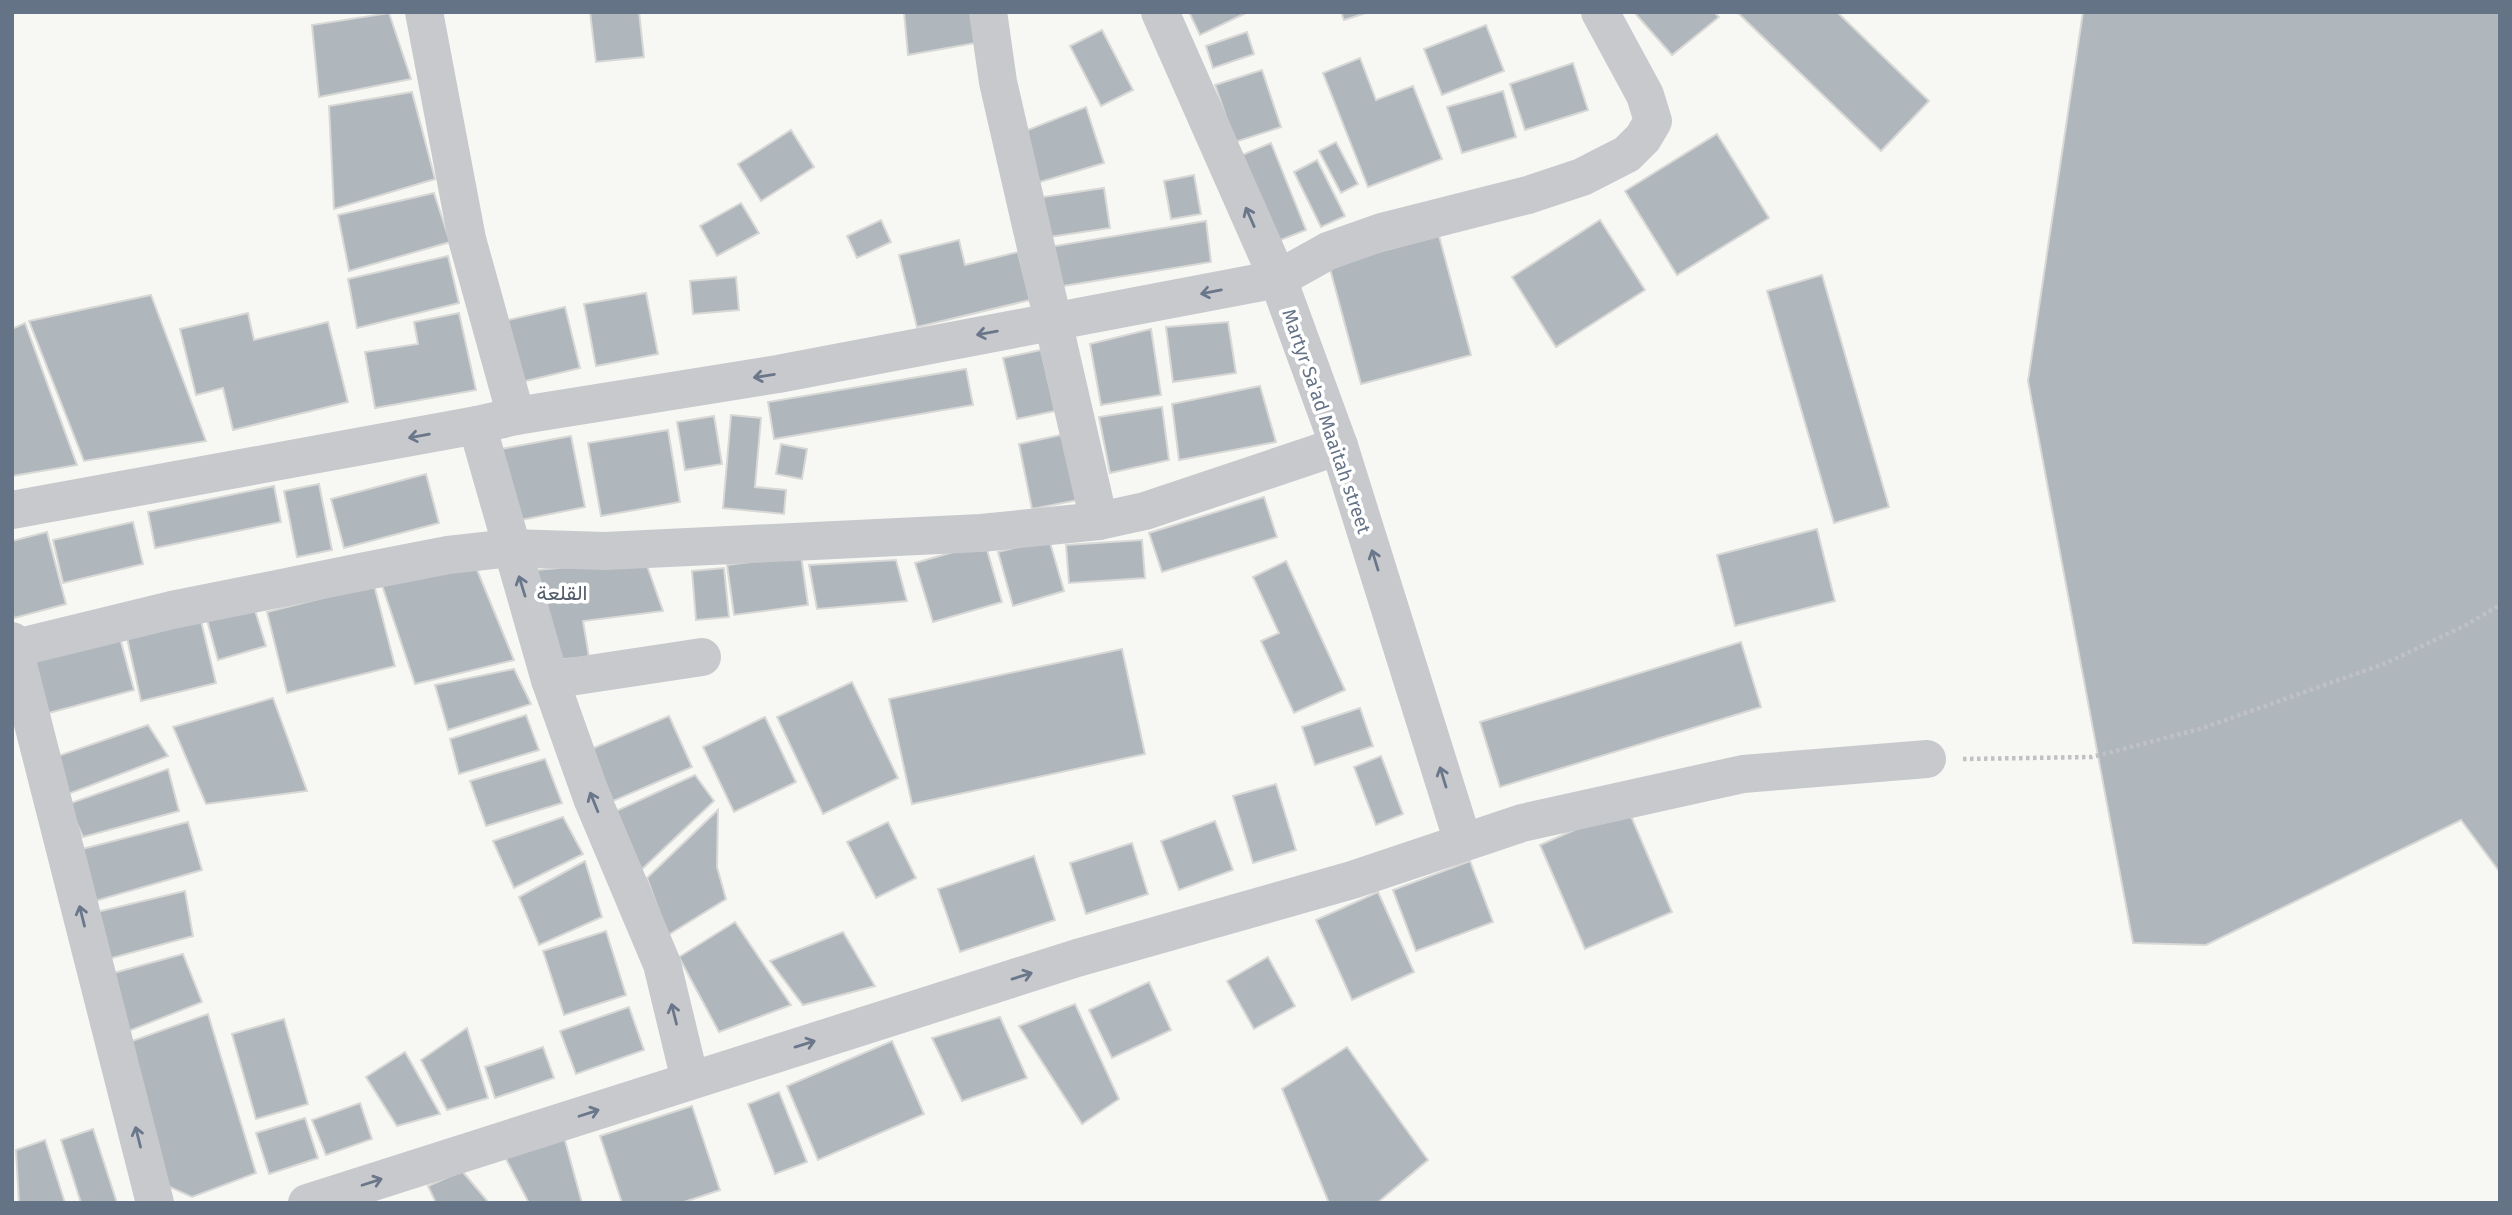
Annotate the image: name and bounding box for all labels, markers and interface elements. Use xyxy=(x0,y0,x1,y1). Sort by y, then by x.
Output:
one-way arrow xyxy=(1243,207,1256,228)
one-way arrow xyxy=(1200,286,1223,299)
street label: Martyr Sa'ad Maaitah street xyxy=(1277,306,1376,537)
one-way arrow xyxy=(976,327,999,340)
one-way arrow xyxy=(753,370,776,383)
one-way arrow xyxy=(408,429,431,443)
one-way arrow xyxy=(1367,550,1380,572)
one-way arrow xyxy=(515,575,528,597)
district label: القلعة xyxy=(537,580,587,606)
one-way arrow xyxy=(1436,767,1448,789)
one-way arrow xyxy=(587,791,600,813)
one-way arrow xyxy=(75,905,88,928)
one-way arrow xyxy=(1011,968,1033,981)
one-way arrow xyxy=(667,1003,680,1026)
one-way arrow xyxy=(794,1037,816,1049)
one-way arrow xyxy=(577,1105,599,1118)
one-way arrow xyxy=(131,1126,144,1148)
one-way arrow xyxy=(361,1175,383,1188)

